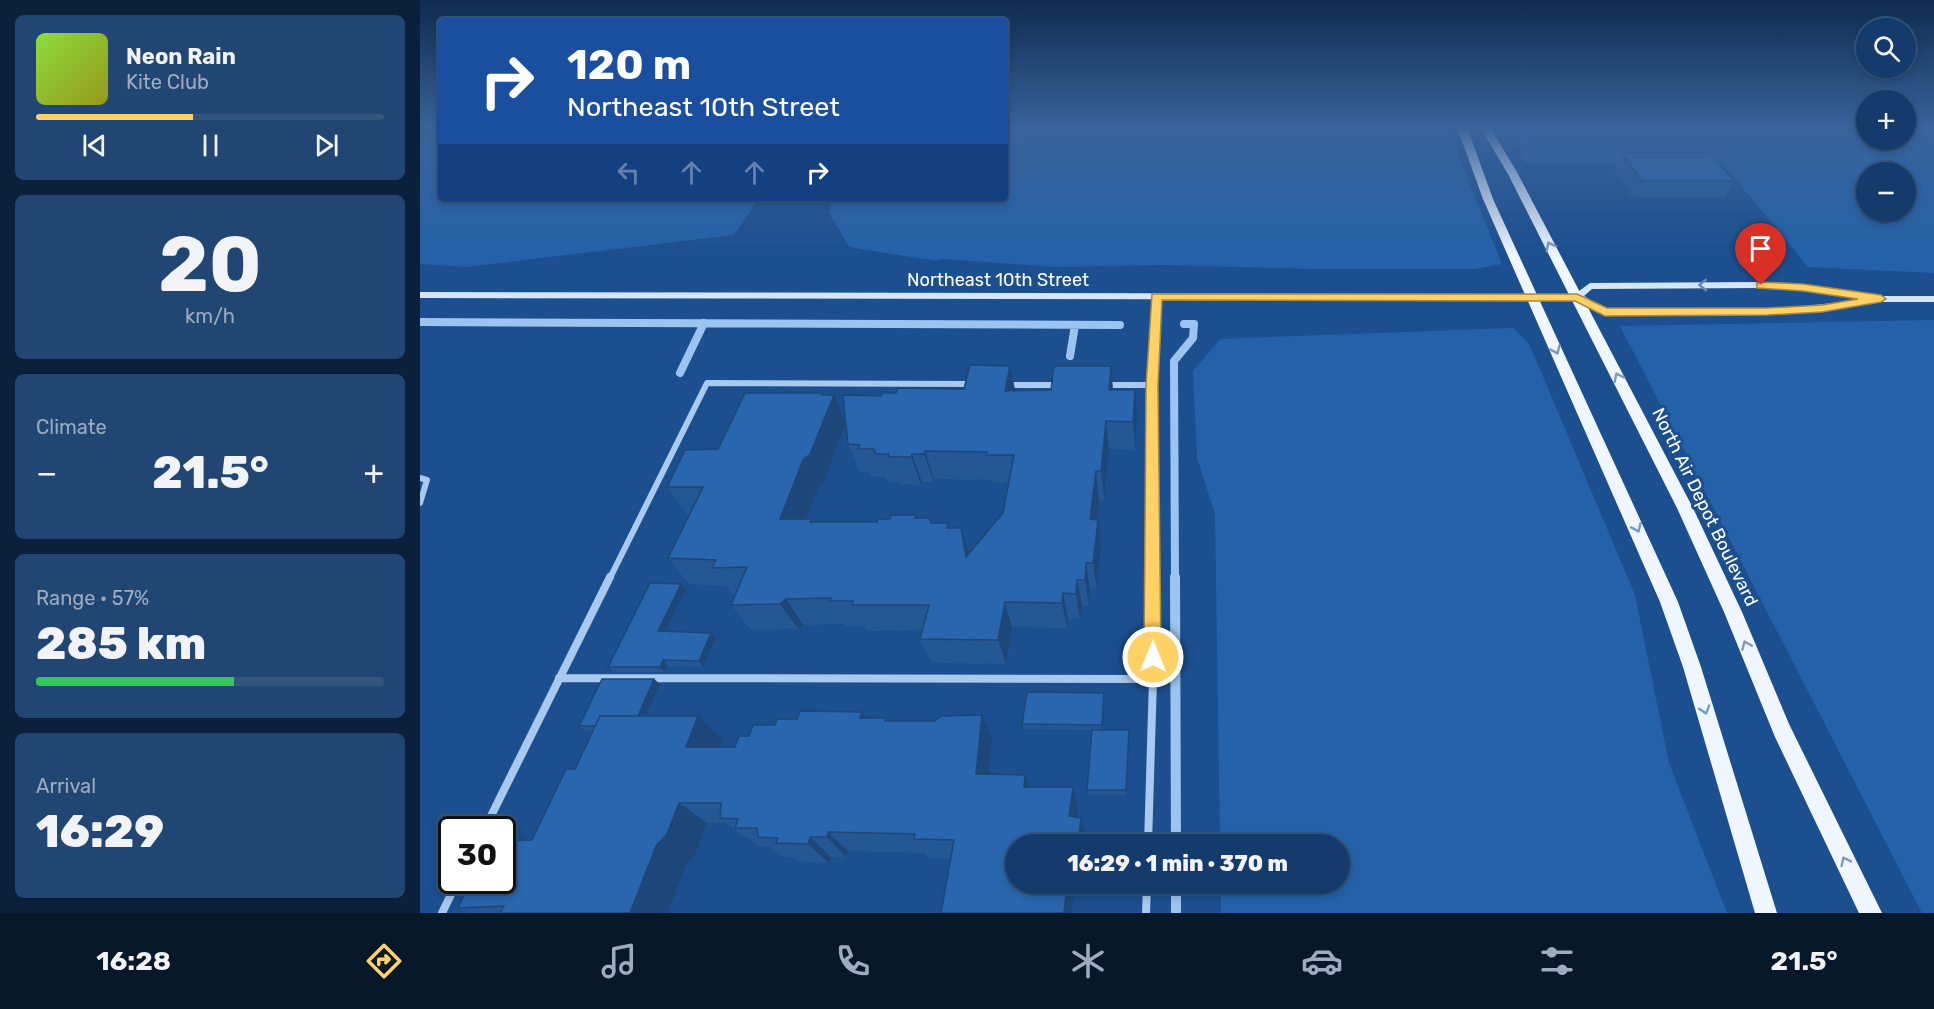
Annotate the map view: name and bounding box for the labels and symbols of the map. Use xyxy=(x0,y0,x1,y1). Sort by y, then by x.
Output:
pin xyxy=(1735,223,1786,285)
one-way arrow xyxy=(1545,241,1557,252)
street label: Northeast 10th Street xyxy=(907,269,1089,291)
one-way arrow xyxy=(1698,279,1707,291)
one-way arrow xyxy=(1549,344,1561,355)
one-way arrow xyxy=(1614,373,1625,384)
street label: North Air Depot Boulevard xyxy=(1647,404,1763,610)
one-way arrow xyxy=(1630,521,1642,532)
position arrow xyxy=(1121,625,1185,689)
one-way arrow xyxy=(1741,640,1753,651)
one-way arrow xyxy=(1698,704,1710,715)
speed limit sign: 30 xyxy=(438,816,516,894)
one-way arrow xyxy=(1840,856,1852,867)

